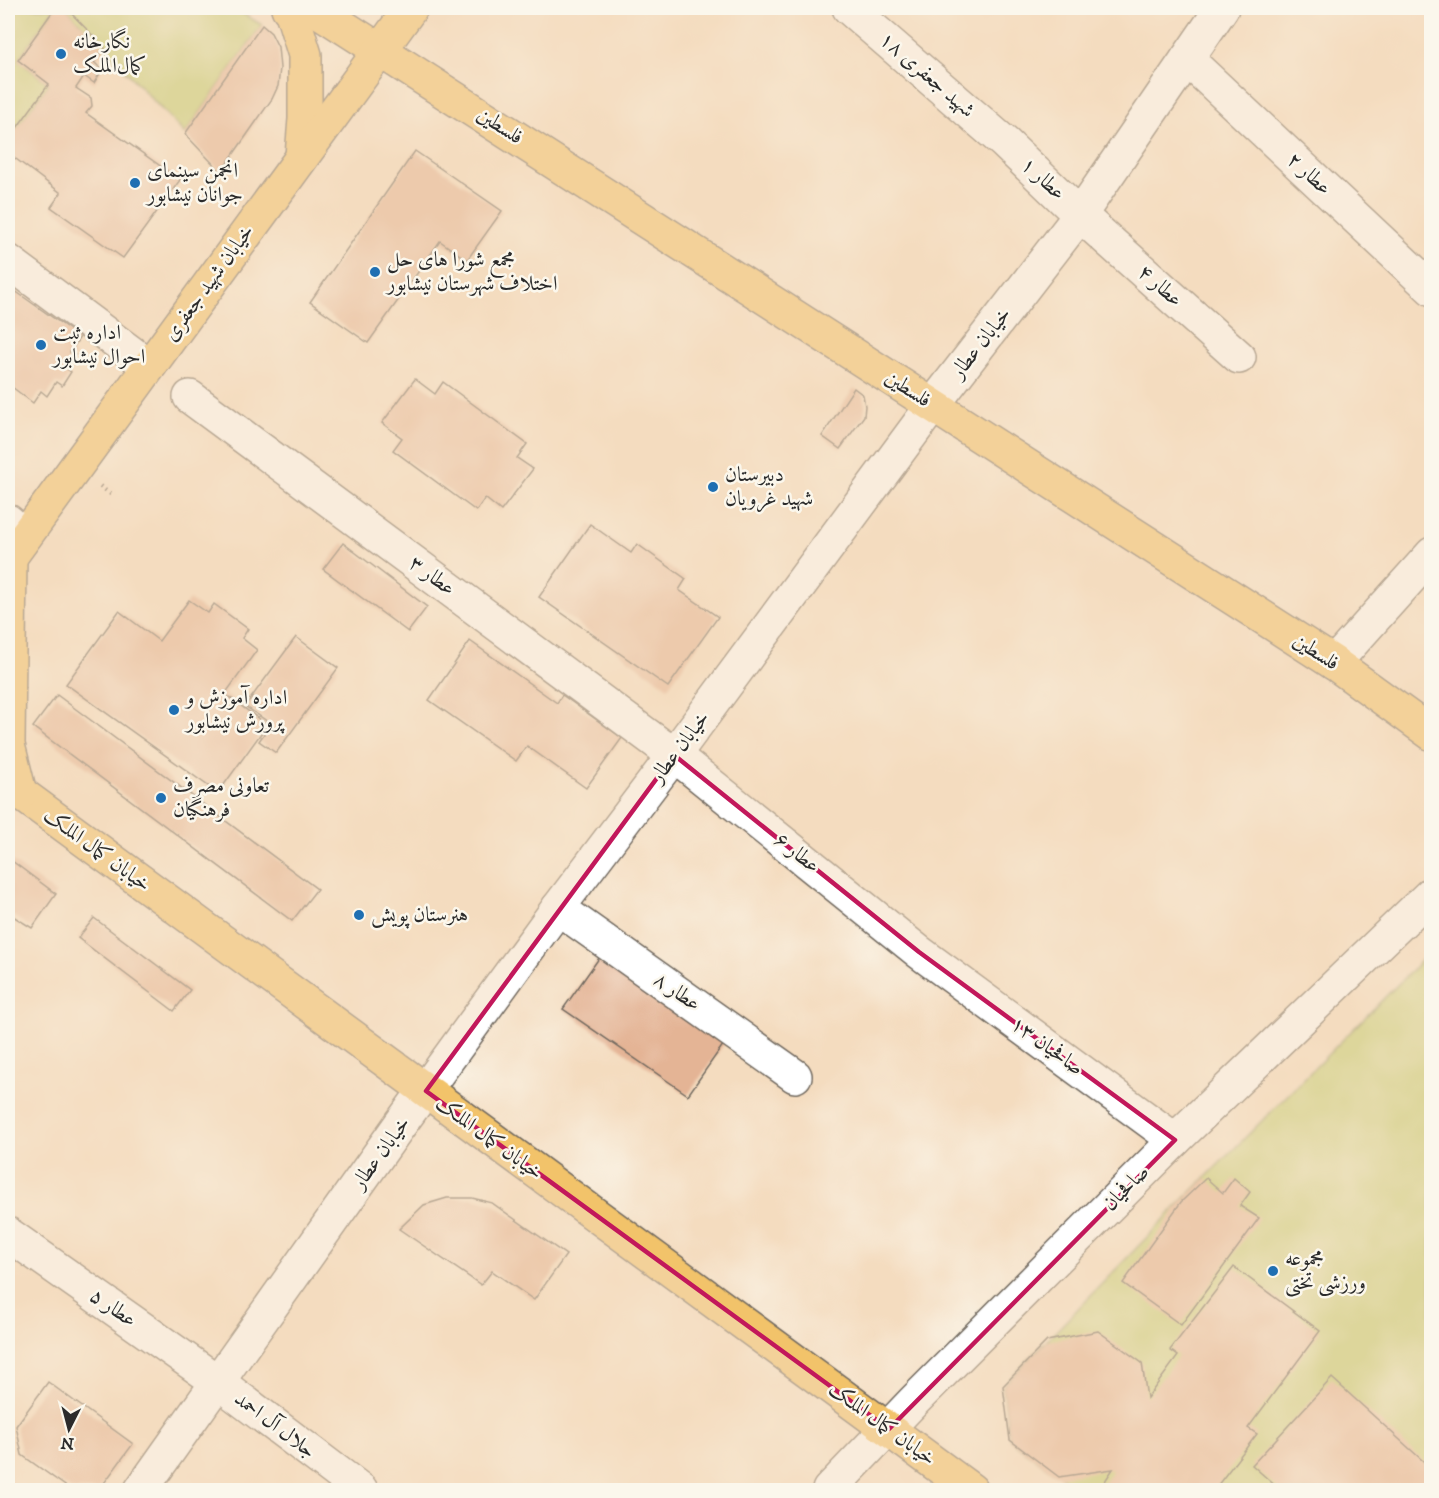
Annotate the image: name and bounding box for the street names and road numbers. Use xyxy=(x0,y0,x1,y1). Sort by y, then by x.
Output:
street label: شهید جعفری ۱۸ xyxy=(874,26,980,124)
street label: فلسطین xyxy=(472,102,528,150)
street label: عطار ۲ xyxy=(1281,147,1337,201)
street label: عطار ۱ xyxy=(1015,152,1071,206)
street label: خیابان شهید جعفری xyxy=(158,220,260,346)
street label: عطار ۴ xyxy=(1132,259,1188,313)
street label: خیابان عطار xyxy=(944,302,1017,386)
street label: فلسطین xyxy=(880,365,936,413)
street label: عطار ۳ xyxy=(404,550,460,602)
street label: فلسطین xyxy=(1288,628,1344,676)
street label: خیابان عطار xyxy=(643,706,716,790)
street label: خیابان کمال الملک xyxy=(38,802,156,898)
street label: عطار ۶ xyxy=(769,827,825,879)
street label: عطار ۸ xyxy=(648,967,706,1017)
street label: صافحیان ۱۳ xyxy=(1005,1011,1089,1081)
street label: خیابان کمال الملک xyxy=(430,1090,548,1186)
street label: خیابان عطار xyxy=(345,1111,416,1196)
street label: صافحیان xyxy=(1097,1159,1155,1217)
street label: عطار ۵ xyxy=(84,1283,142,1333)
street label: خیابان کمال الملک xyxy=(823,1376,941,1472)
street label: جلال آل احمد xyxy=(229,1385,322,1464)

